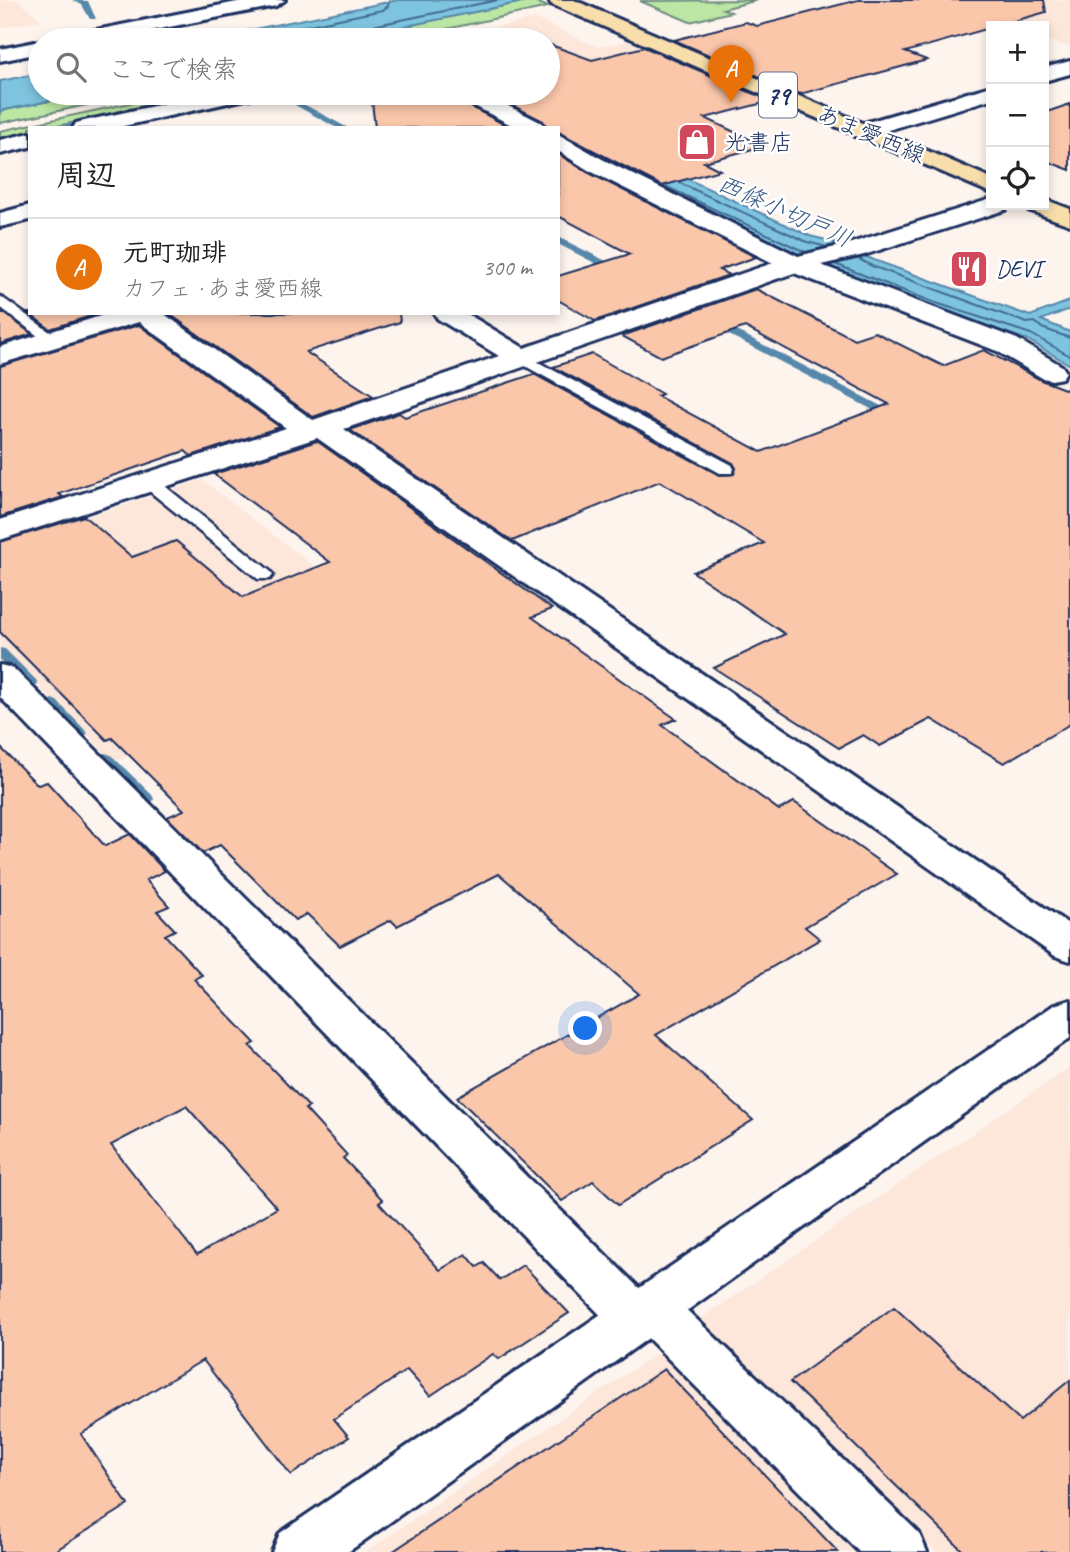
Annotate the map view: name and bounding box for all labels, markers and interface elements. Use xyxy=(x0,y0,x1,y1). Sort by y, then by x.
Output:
map controls xyxy=(986,21,1049,210)
button: + xyxy=(986,21,1049,84)
search box xyxy=(28,28,560,105)
pin: A xyxy=(708,45,754,103)
icon: search xyxy=(52,48,90,86)
text: ここで検索 xyxy=(108,53,238,86)
road number: 79 xyxy=(759,72,797,118)
button: − xyxy=(986,84,1049,147)
street label: あま愛西線 xyxy=(812,99,929,170)
shop icon: 光書店 xyxy=(676,121,718,163)
place label: 光書店 xyxy=(724,128,793,157)
button: locate xyxy=(986,147,1049,210)
text: 周辺 xyxy=(56,156,116,194)
water label: 西條小切戸川 xyxy=(713,168,857,254)
text: 元町珈琲 xyxy=(123,236,227,269)
restaurant icon: DEVI xyxy=(948,248,990,290)
text: A xyxy=(73,253,85,282)
text: 300 m xyxy=(483,253,532,282)
place label: DEVI xyxy=(996,255,1047,284)
text: カフェ · あま愛西線 xyxy=(123,274,322,303)
your location xyxy=(568,1011,602,1045)

